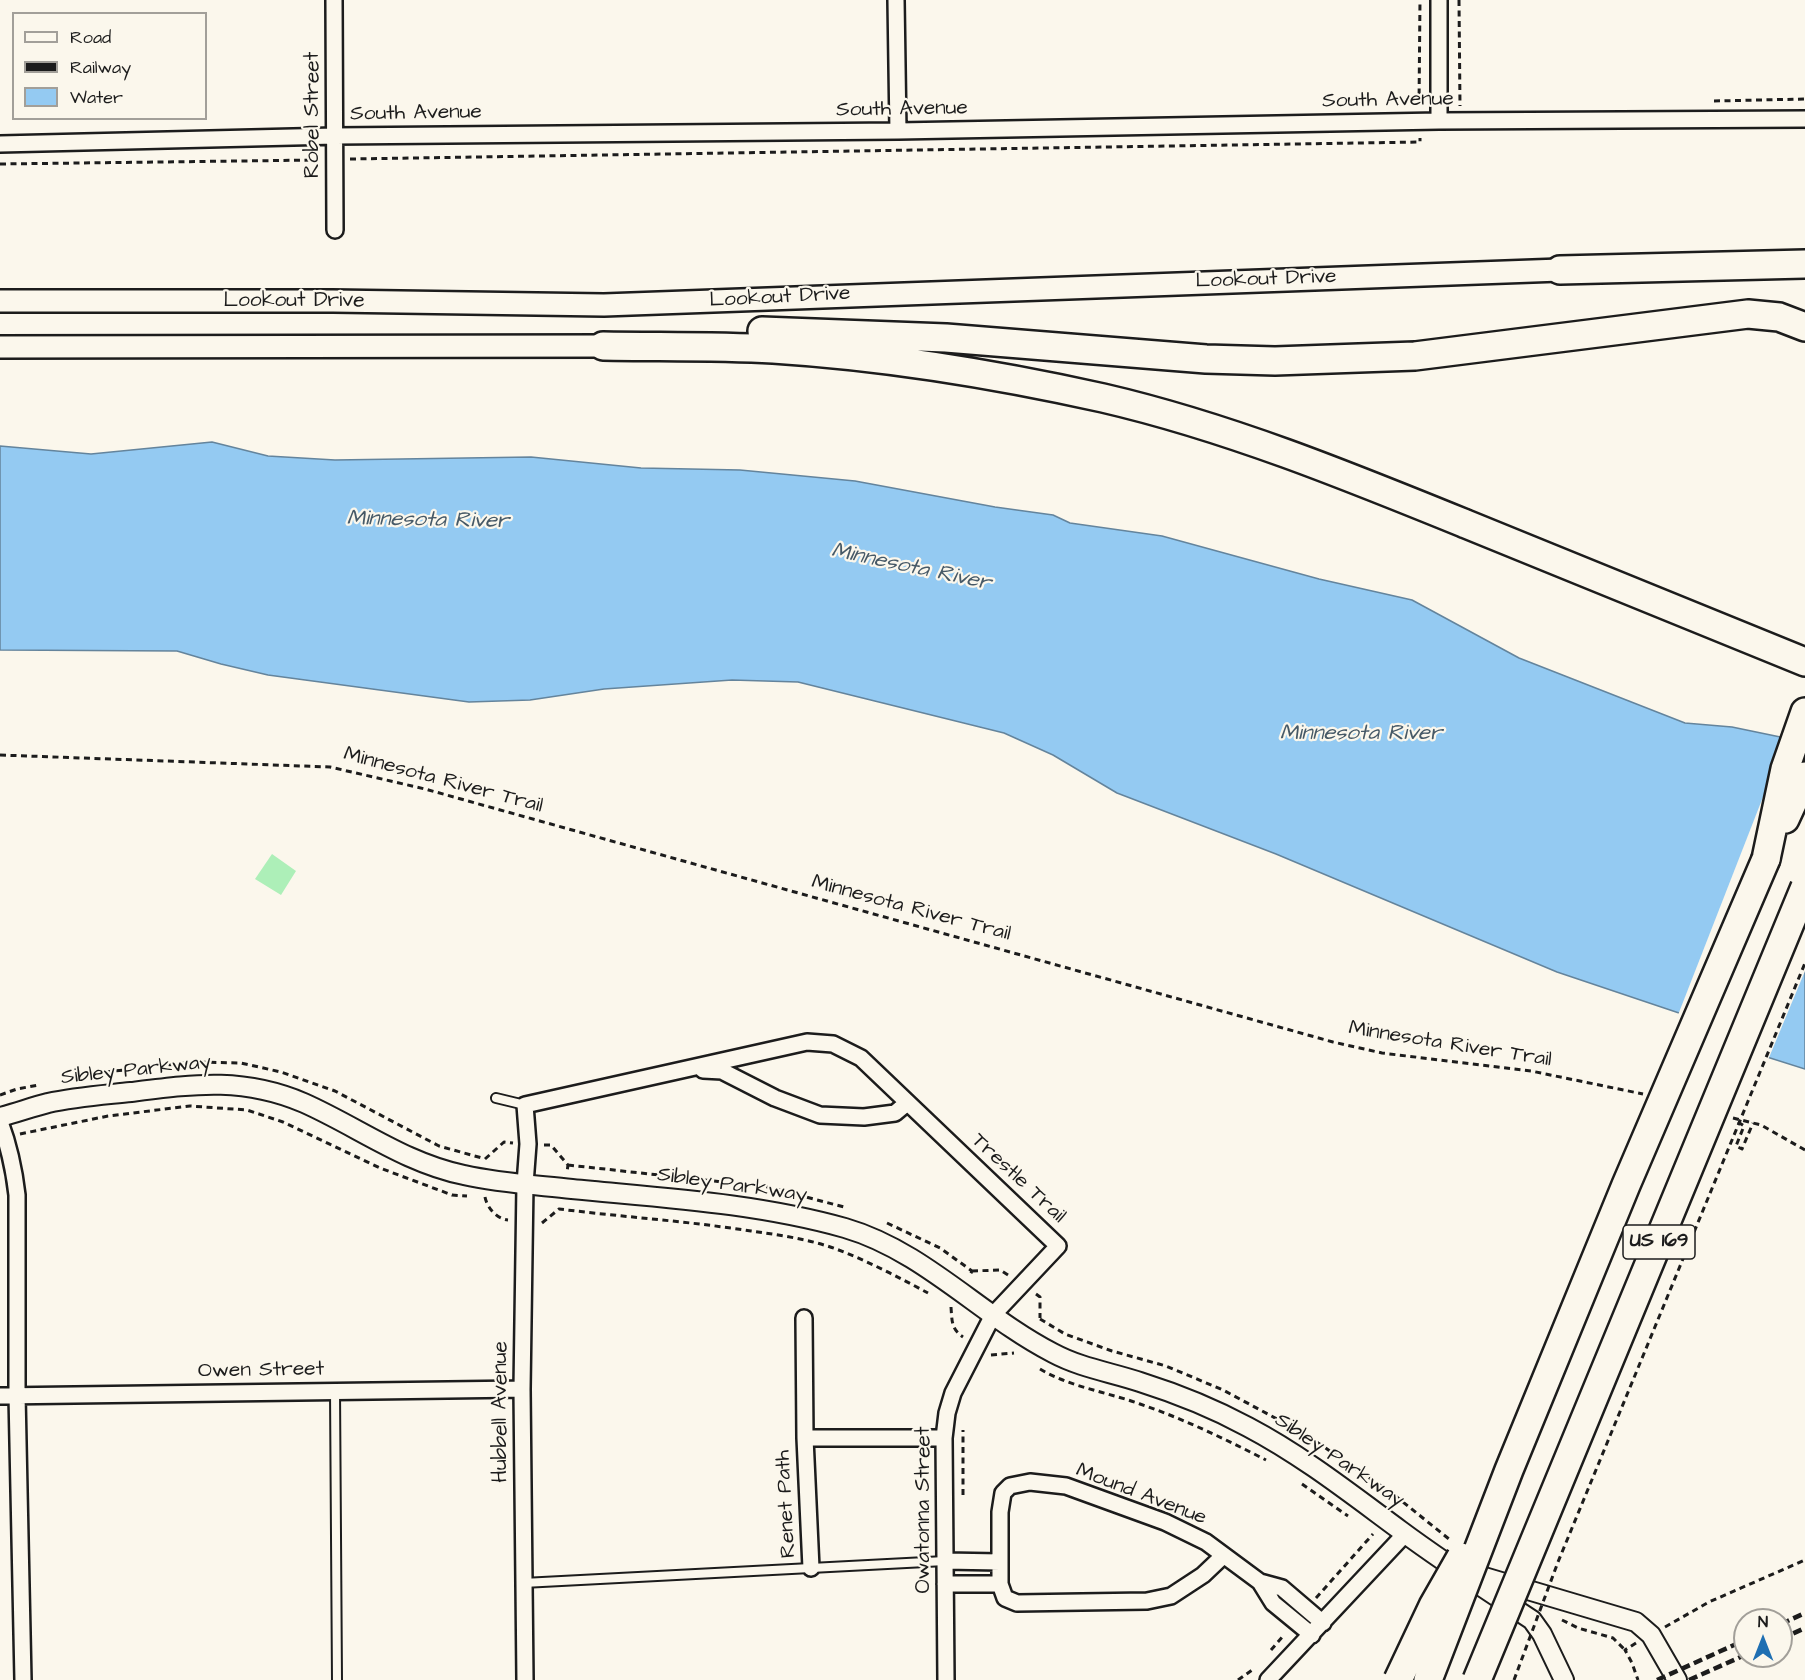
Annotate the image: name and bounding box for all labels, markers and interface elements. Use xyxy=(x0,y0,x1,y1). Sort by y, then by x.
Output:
legend xyxy=(12,12,207,120)
text: Road xyxy=(70,25,111,50)
street label: Robel Street xyxy=(301,52,327,178)
text: Railway xyxy=(70,55,131,80)
text: Water xyxy=(70,85,123,110)
street label: South Avenue xyxy=(1322,87,1454,115)
street label: South Avenue xyxy=(836,96,968,124)
street label: South Avenue xyxy=(350,100,482,128)
street label: Lookout Drive xyxy=(1195,265,1337,295)
street label: Lookout Drive xyxy=(709,282,851,314)
street label: Lookout Drive xyxy=(223,289,365,315)
water label: Minnesota River xyxy=(347,506,509,536)
water label: Minnesota River xyxy=(829,538,993,598)
water label: Minnesota River xyxy=(1280,721,1442,747)
street label: Minnesota River Trail xyxy=(341,742,545,820)
street label: Minnesota River Trail xyxy=(809,870,1013,948)
street label: Minnesota River Trail xyxy=(1347,1017,1553,1073)
street label: Sibley Parkway xyxy=(60,1051,212,1091)
street label: Trestle Trail xyxy=(966,1129,1070,1229)
street label: Sibley Parkway xyxy=(656,1163,808,1209)
road number: US 169 xyxy=(1623,1225,1695,1259)
street label: Hubbell Avenue xyxy=(489,1341,515,1483)
street label: Owen Street xyxy=(198,1357,324,1385)
street label: Sibley Parkway xyxy=(1269,1408,1409,1514)
street label: Owatonna Street xyxy=(912,1427,938,1593)
street label: Renet Path xyxy=(772,1449,802,1559)
street label: Mound Avenue xyxy=(1072,1459,1210,1531)
north arrow xyxy=(1733,1608,1793,1668)
text: N xyxy=(1758,1611,1768,1633)

